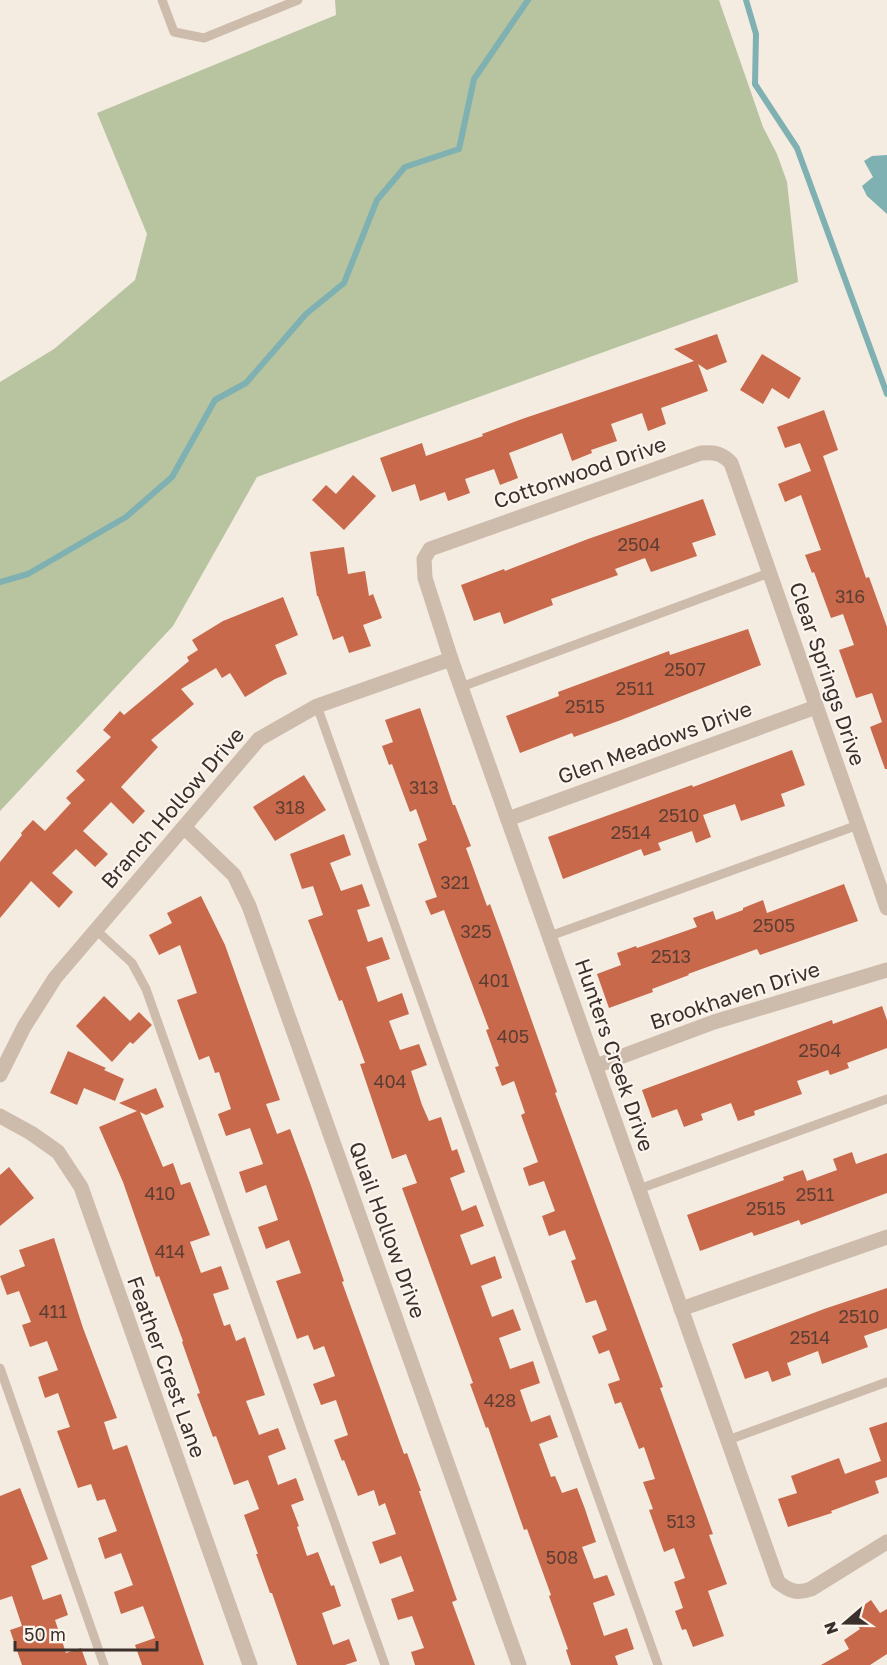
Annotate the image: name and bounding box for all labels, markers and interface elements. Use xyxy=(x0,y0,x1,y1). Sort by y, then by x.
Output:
street label: Cottonwood Drive xyxy=(490,430,669,514)
house number: 2504 xyxy=(617,533,661,555)
street label: Clear Springs Drive xyxy=(784,578,872,769)
house number: 316 xyxy=(835,585,865,607)
house number: 2507 xyxy=(664,658,706,680)
house number: 2511 xyxy=(616,677,654,699)
street label: Glen Meadows Drive xyxy=(554,695,755,789)
house number: 2515 xyxy=(565,695,605,717)
street label: Branch Hollow Drive xyxy=(95,721,249,893)
house number: 313 xyxy=(409,776,439,798)
house number: 318 xyxy=(275,796,305,818)
house number: 2510 xyxy=(659,804,699,826)
house number: 2514 xyxy=(611,821,651,843)
house number: 321 xyxy=(440,871,470,893)
house number: 2505 xyxy=(753,914,795,936)
house number: 325 xyxy=(460,920,492,942)
house number: 2513 xyxy=(651,945,691,967)
street label: Hunters Creek Drive xyxy=(570,955,660,1155)
street label: Brookhaven Drive xyxy=(646,955,823,1035)
house number: 401 xyxy=(479,969,510,991)
house number: 405 xyxy=(497,1025,529,1047)
house number: 2504 xyxy=(798,1039,842,1061)
house number: 404 xyxy=(373,1070,407,1092)
street label: Quail Hollow Drive xyxy=(344,1138,432,1322)
house number: 410 xyxy=(145,1182,175,1204)
house number: 2511 xyxy=(796,1183,834,1205)
house number: 2515 xyxy=(746,1197,786,1219)
house number: 414 xyxy=(155,1240,185,1262)
street label: Feather Crest Lane xyxy=(122,1272,212,1461)
house number: 411 xyxy=(39,1300,67,1322)
house number: 2510 xyxy=(839,1305,879,1327)
house number: 2514 xyxy=(790,1326,830,1348)
house number: 428 xyxy=(484,1389,516,1411)
house number: 513 xyxy=(666,1510,696,1532)
house number: 508 xyxy=(546,1546,578,1568)
north arrow xyxy=(815,1593,875,1653)
scale bar xyxy=(15,1614,158,1652)
text: N xyxy=(819,1619,842,1637)
text: 50 m xyxy=(24,1623,66,1645)

